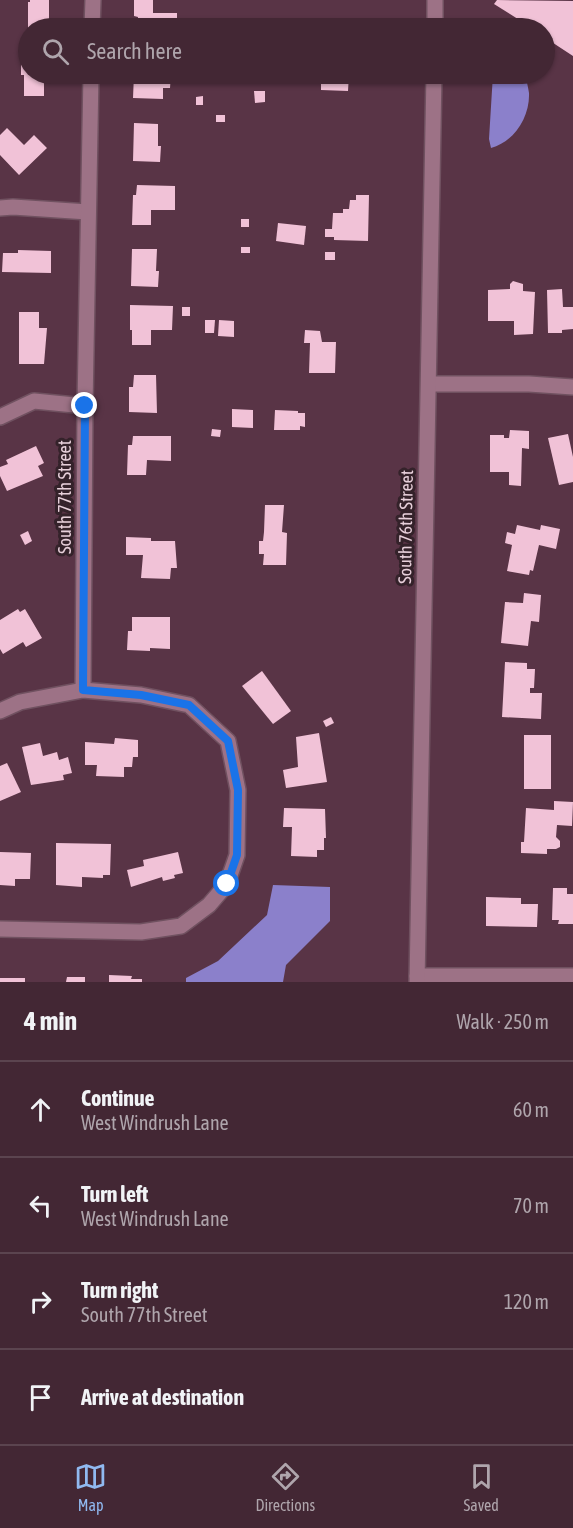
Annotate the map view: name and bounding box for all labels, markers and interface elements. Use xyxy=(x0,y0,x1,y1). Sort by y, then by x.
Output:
search box xyxy=(18,18,555,84)
icon: search xyxy=(39,35,72,68)
text: Search here xyxy=(87,38,182,64)
route end xyxy=(71,392,97,418)
street label: South 77th Street xyxy=(54,440,75,554)
street label: South 76th Street xyxy=(394,470,417,584)
route start xyxy=(213,870,239,896)
text: 4 min xyxy=(24,1006,77,1036)
text: Walk · 250 m xyxy=(457,1010,549,1033)
text: Continue xyxy=(81,1085,155,1111)
icon: ahead xyxy=(24,1093,57,1126)
text: 60 m xyxy=(513,1098,549,1121)
text: West Windrush Lane xyxy=(81,1111,229,1134)
text: Turn left xyxy=(81,1181,148,1207)
icon: left xyxy=(24,1189,57,1222)
text: 70 m xyxy=(513,1194,549,1217)
text: West Windrush Lane xyxy=(81,1207,229,1230)
text: Turn right xyxy=(81,1277,158,1303)
icon: right xyxy=(24,1285,57,1318)
text: 120 m xyxy=(504,1290,549,1313)
text: South 77th Street xyxy=(81,1303,208,1326)
icon: arrive xyxy=(24,1381,57,1414)
text: Arrive at destination xyxy=(81,1384,244,1410)
tab: Map xyxy=(74,1460,107,1514)
tab: Directions xyxy=(255,1460,315,1514)
tab: Saved xyxy=(463,1460,499,1514)

